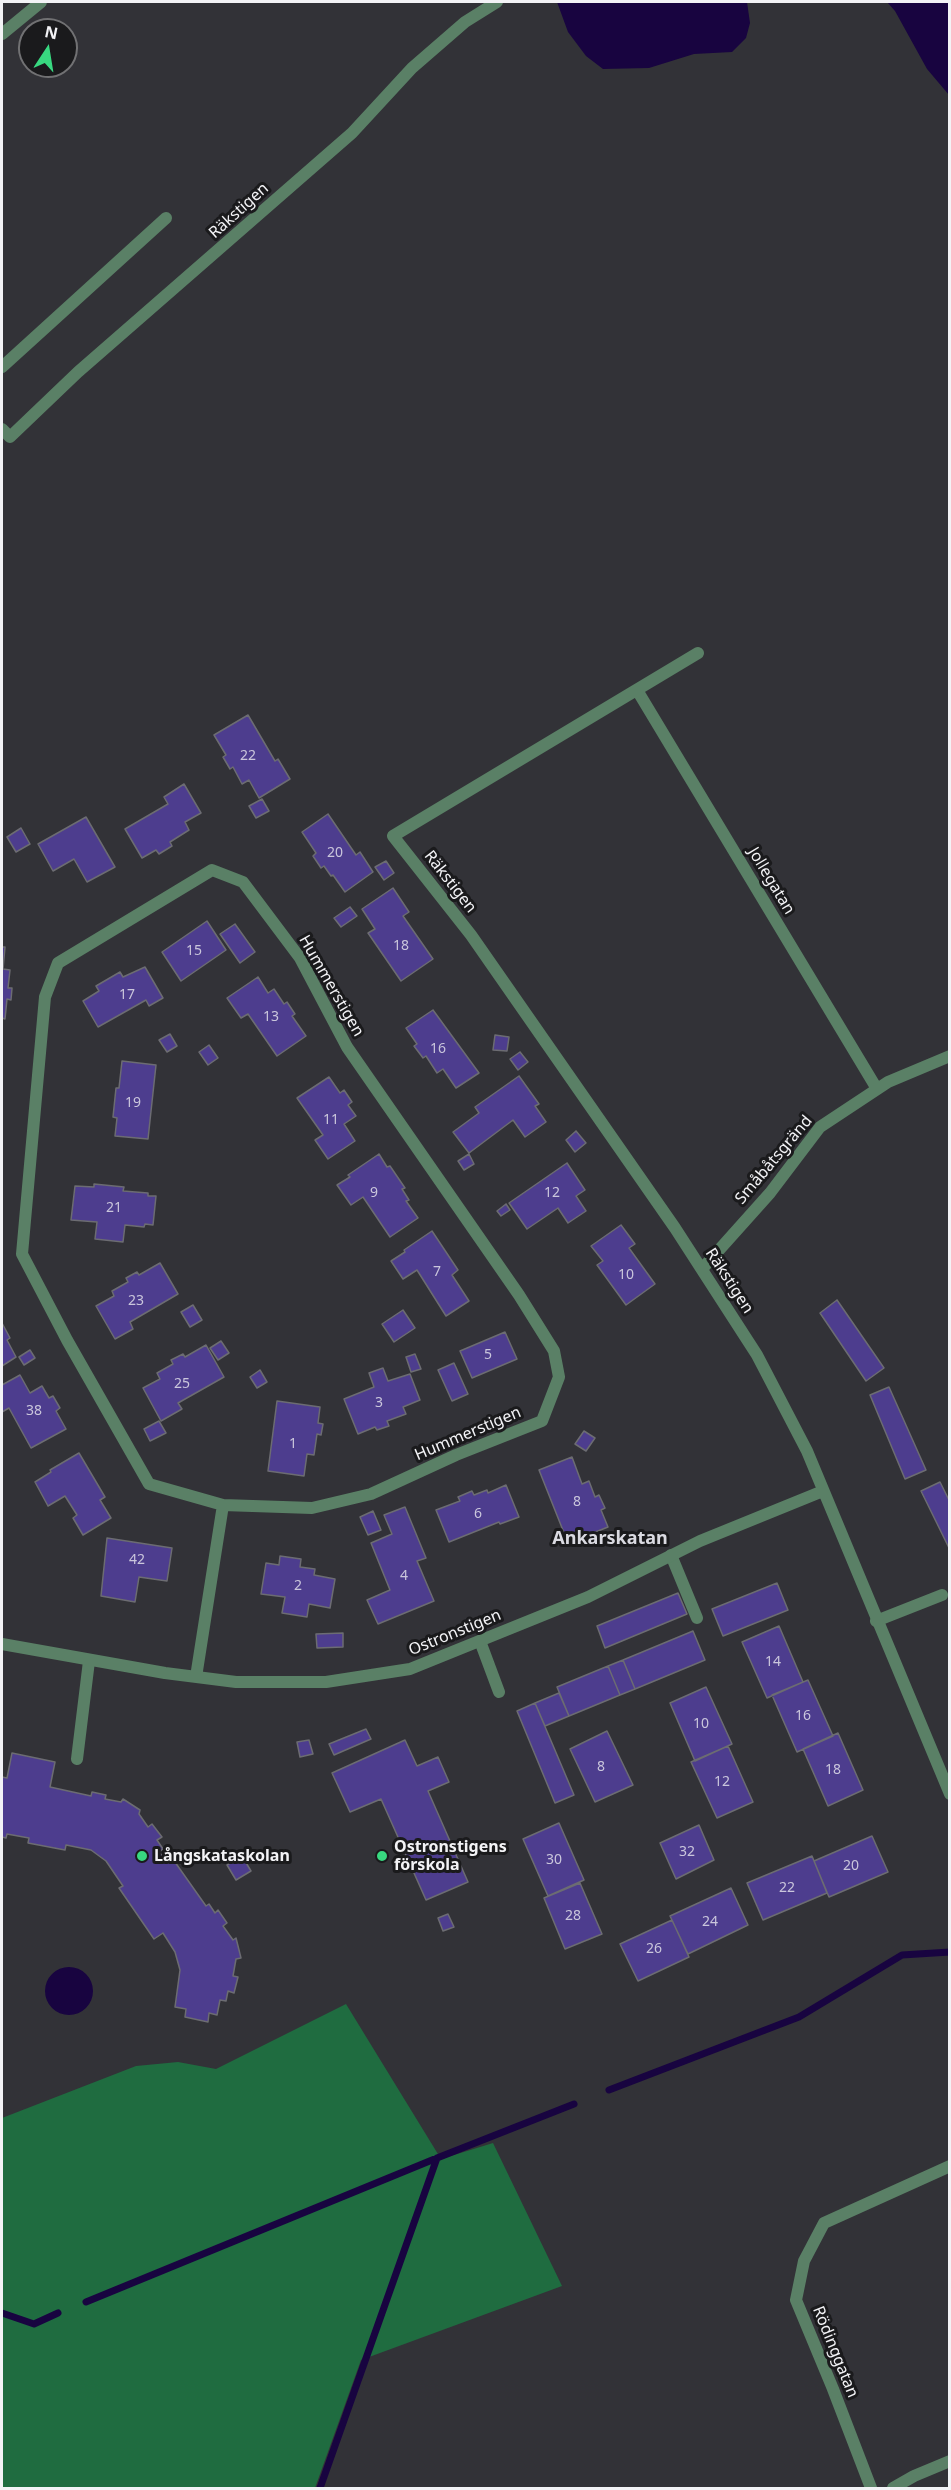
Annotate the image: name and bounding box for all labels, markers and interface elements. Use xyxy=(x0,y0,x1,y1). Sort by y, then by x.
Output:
north arrow xyxy=(18,18,78,78)
text: N xyxy=(43,20,60,44)
street label: Räkstigen xyxy=(205,179,273,243)
house number: 22 xyxy=(240,748,256,764)
street label: Jollegatan xyxy=(744,844,798,918)
house number: 20 xyxy=(327,845,343,861)
street label: Räkstigen xyxy=(420,847,480,917)
street label: Hummerstigen xyxy=(294,932,368,1040)
house number: 18 xyxy=(393,938,409,954)
house number: 15 xyxy=(186,943,202,959)
house number: 17 xyxy=(119,987,135,1003)
house number: 13 xyxy=(263,1009,279,1025)
house number: 16 xyxy=(430,1041,446,1057)
house number: 19 xyxy=(125,1095,141,1111)
house number: 11 xyxy=(323,1112,339,1128)
street label: Småbåtsgränd xyxy=(731,1112,817,1208)
house number: 9 xyxy=(370,1185,378,1201)
house number: 12 xyxy=(544,1185,560,1201)
house number: 21 xyxy=(106,1200,122,1216)
street label: Räkstigen xyxy=(701,1245,757,1317)
house number: 7 xyxy=(433,1264,441,1280)
house number: 10 xyxy=(618,1267,634,1283)
house number: 23 xyxy=(128,1293,144,1309)
house number: 5 xyxy=(484,1347,492,1363)
house number: 25 xyxy=(174,1376,190,1392)
house number: 3 xyxy=(375,1395,383,1411)
house number: 38 xyxy=(26,1403,42,1419)
street label: Hummerstigen xyxy=(412,1403,524,1465)
house number: 1 xyxy=(289,1436,297,1452)
house number: 8 xyxy=(573,1494,581,1510)
house number: 6 xyxy=(474,1506,482,1522)
district label: Ankarskatan xyxy=(552,1528,668,1550)
house number: 42 xyxy=(129,1552,145,1568)
house number: 4 xyxy=(400,1568,408,1584)
house number: 2 xyxy=(294,1578,302,1594)
street label: Ostronstigen xyxy=(406,1606,504,1660)
house number: 14 xyxy=(765,1654,781,1670)
house number: 16 xyxy=(795,1708,811,1724)
house number: 10 xyxy=(693,1716,709,1732)
house number: 8 xyxy=(597,1759,605,1775)
house number: 18 xyxy=(825,1762,841,1778)
house number: 12 xyxy=(714,1774,730,1790)
place label: Ostronstigens förskola xyxy=(394,1837,507,1875)
house number: 32 xyxy=(679,1844,695,1860)
place label: Långskataskolan xyxy=(154,1846,290,1866)
marker: Långskataskolan xyxy=(135,1849,149,1863)
marker: Ostronstigens förskola xyxy=(375,1849,389,1863)
house number: 30 xyxy=(546,1852,562,1868)
house number: 20 xyxy=(843,1858,859,1874)
house number: 22 xyxy=(779,1880,795,1896)
house number: 28 xyxy=(565,1908,581,1924)
house number: 24 xyxy=(702,1914,718,1930)
house number: 26 xyxy=(646,1941,662,1957)
street label: Rödinggatan xyxy=(808,2304,862,2400)

